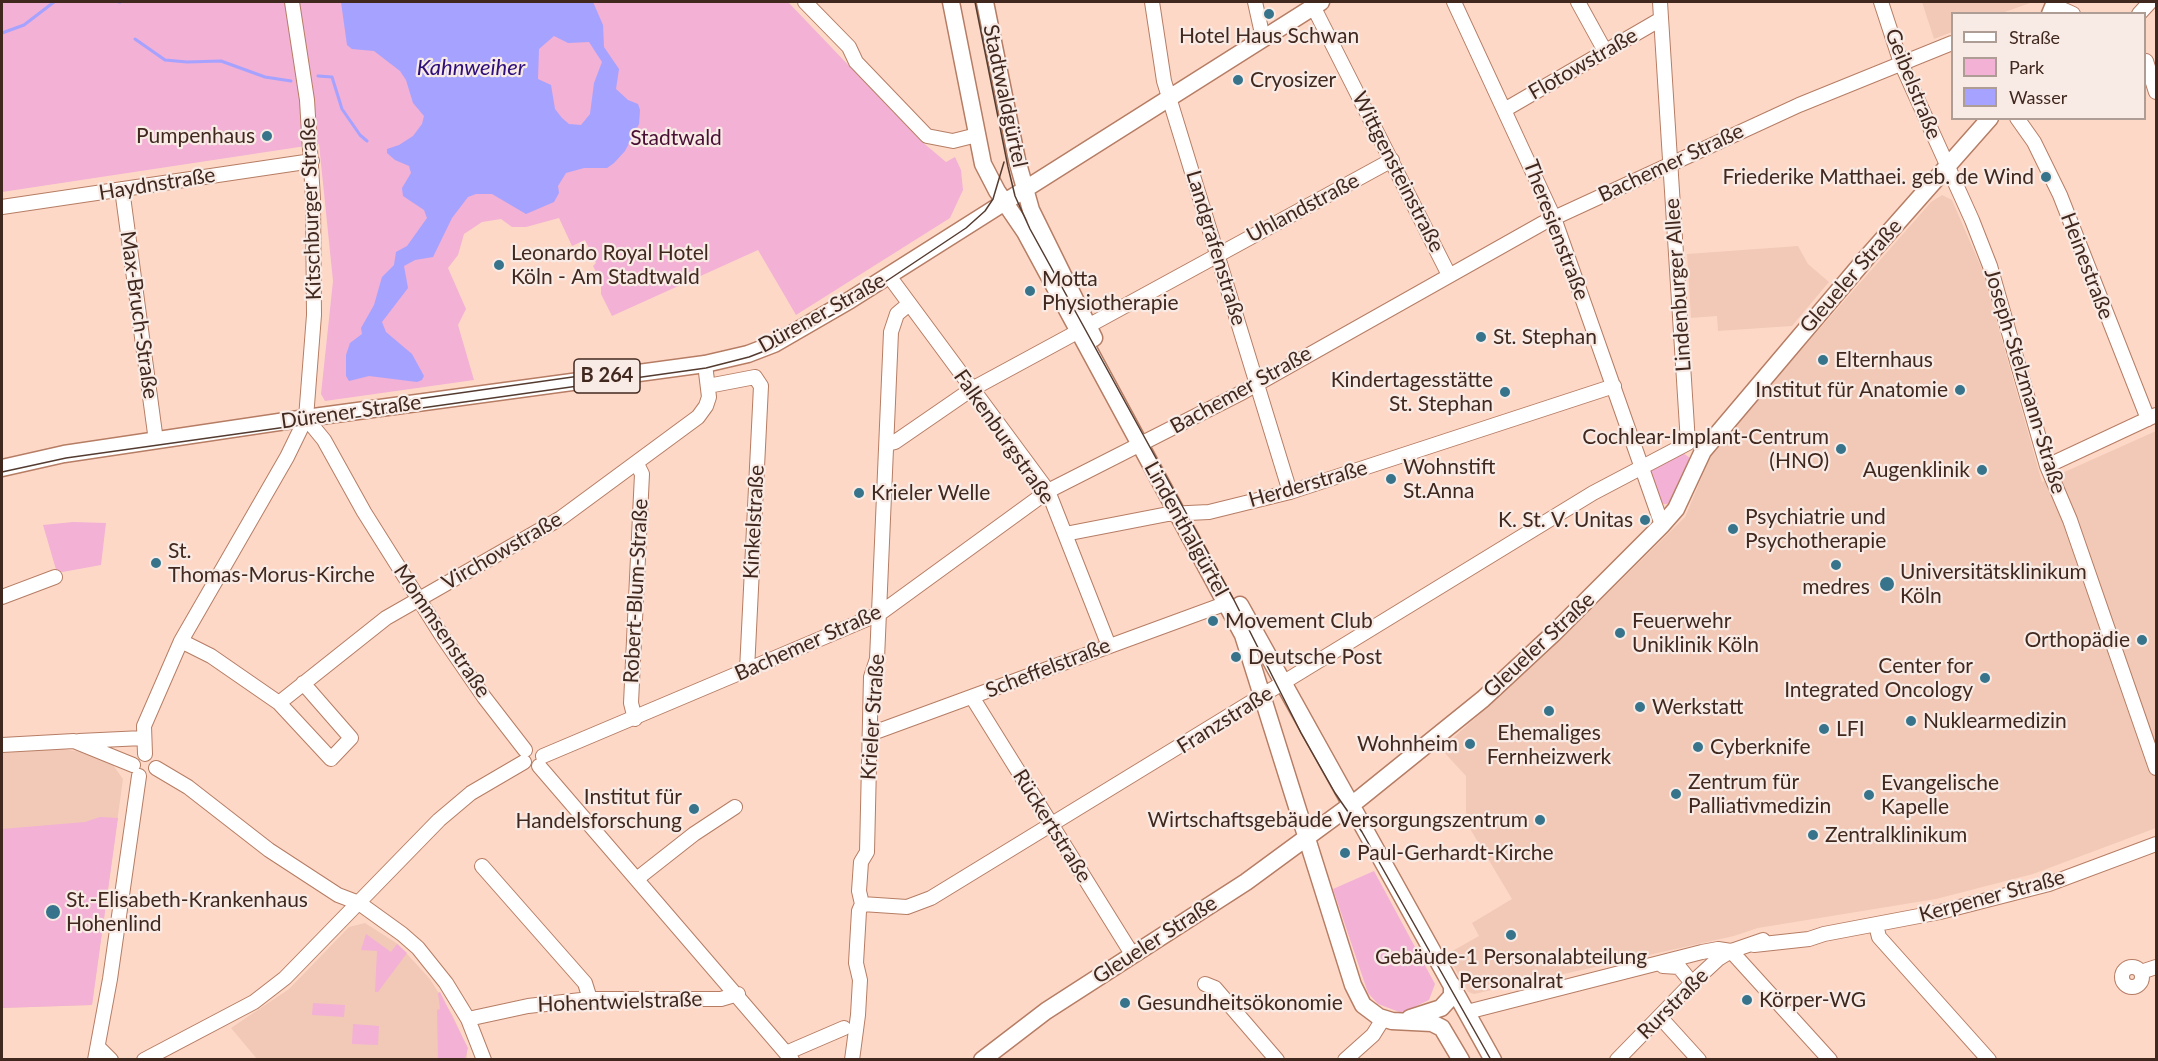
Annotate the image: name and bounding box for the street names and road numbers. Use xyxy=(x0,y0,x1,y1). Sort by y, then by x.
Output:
street label: Stadtwaldgürtel xyxy=(978,22,1032,170)
street label: Flotowstraße xyxy=(1524,23,1642,105)
street label: Geibelstraße xyxy=(1879,25,1947,143)
street label: Wittgensteinstraße xyxy=(1347,88,1449,256)
street label: Kitschburger Straße xyxy=(295,117,327,301)
street label: Bachemer Straße xyxy=(1594,118,1748,208)
street label: Theresienstraße xyxy=(1518,156,1594,304)
street label: Haydnstraße xyxy=(97,162,217,206)
street label: Landgrafenstraße xyxy=(1180,167,1252,329)
street label: Uhlandstraße xyxy=(1243,168,1363,248)
street label: Lindenburger Allee xyxy=(1659,197,1697,373)
street label: Heinestraße xyxy=(2055,209,2119,323)
street label: Gleueler Straße xyxy=(1795,214,1907,338)
street label: Max-Bruch-Straße xyxy=(115,229,163,401)
street label: Joseph-Stelzmann-Straße xyxy=(1979,265,2071,497)
street label: Dürener Straße xyxy=(754,268,890,358)
street label: Bachemer Straße xyxy=(1166,341,1316,439)
road number: B 264 xyxy=(574,359,640,393)
street label: Falkenburgstraße xyxy=(948,365,1060,509)
street label: Dürener Straße xyxy=(279,390,423,434)
street label: Herderstraße xyxy=(1246,455,1370,513)
street label: Lindenthalgürtel xyxy=(1139,457,1233,601)
street label: Kinkelstraße xyxy=(738,464,770,580)
street label: Robert-Blum-Straße xyxy=(619,498,653,684)
street label: Virchowstraße xyxy=(438,507,566,595)
street label: Mommsenstraße xyxy=(388,560,496,702)
street label: Gleueler Straße xyxy=(1478,587,1600,703)
street label: Bachemer Straße xyxy=(731,599,885,687)
street label: Scheffelstraße xyxy=(982,633,1114,703)
street label: Krieler Straße xyxy=(856,653,890,781)
street label: Franzstraße xyxy=(1173,681,1277,759)
street label: Rückertstraße xyxy=(1007,765,1097,887)
street label: Kerpener Straße xyxy=(1916,864,2068,928)
street label: Gleueler Straße xyxy=(1088,891,1222,989)
street label: Rurstraße xyxy=(1632,963,1714,1045)
street label: Hohentwielstraße xyxy=(537,987,703,1017)

